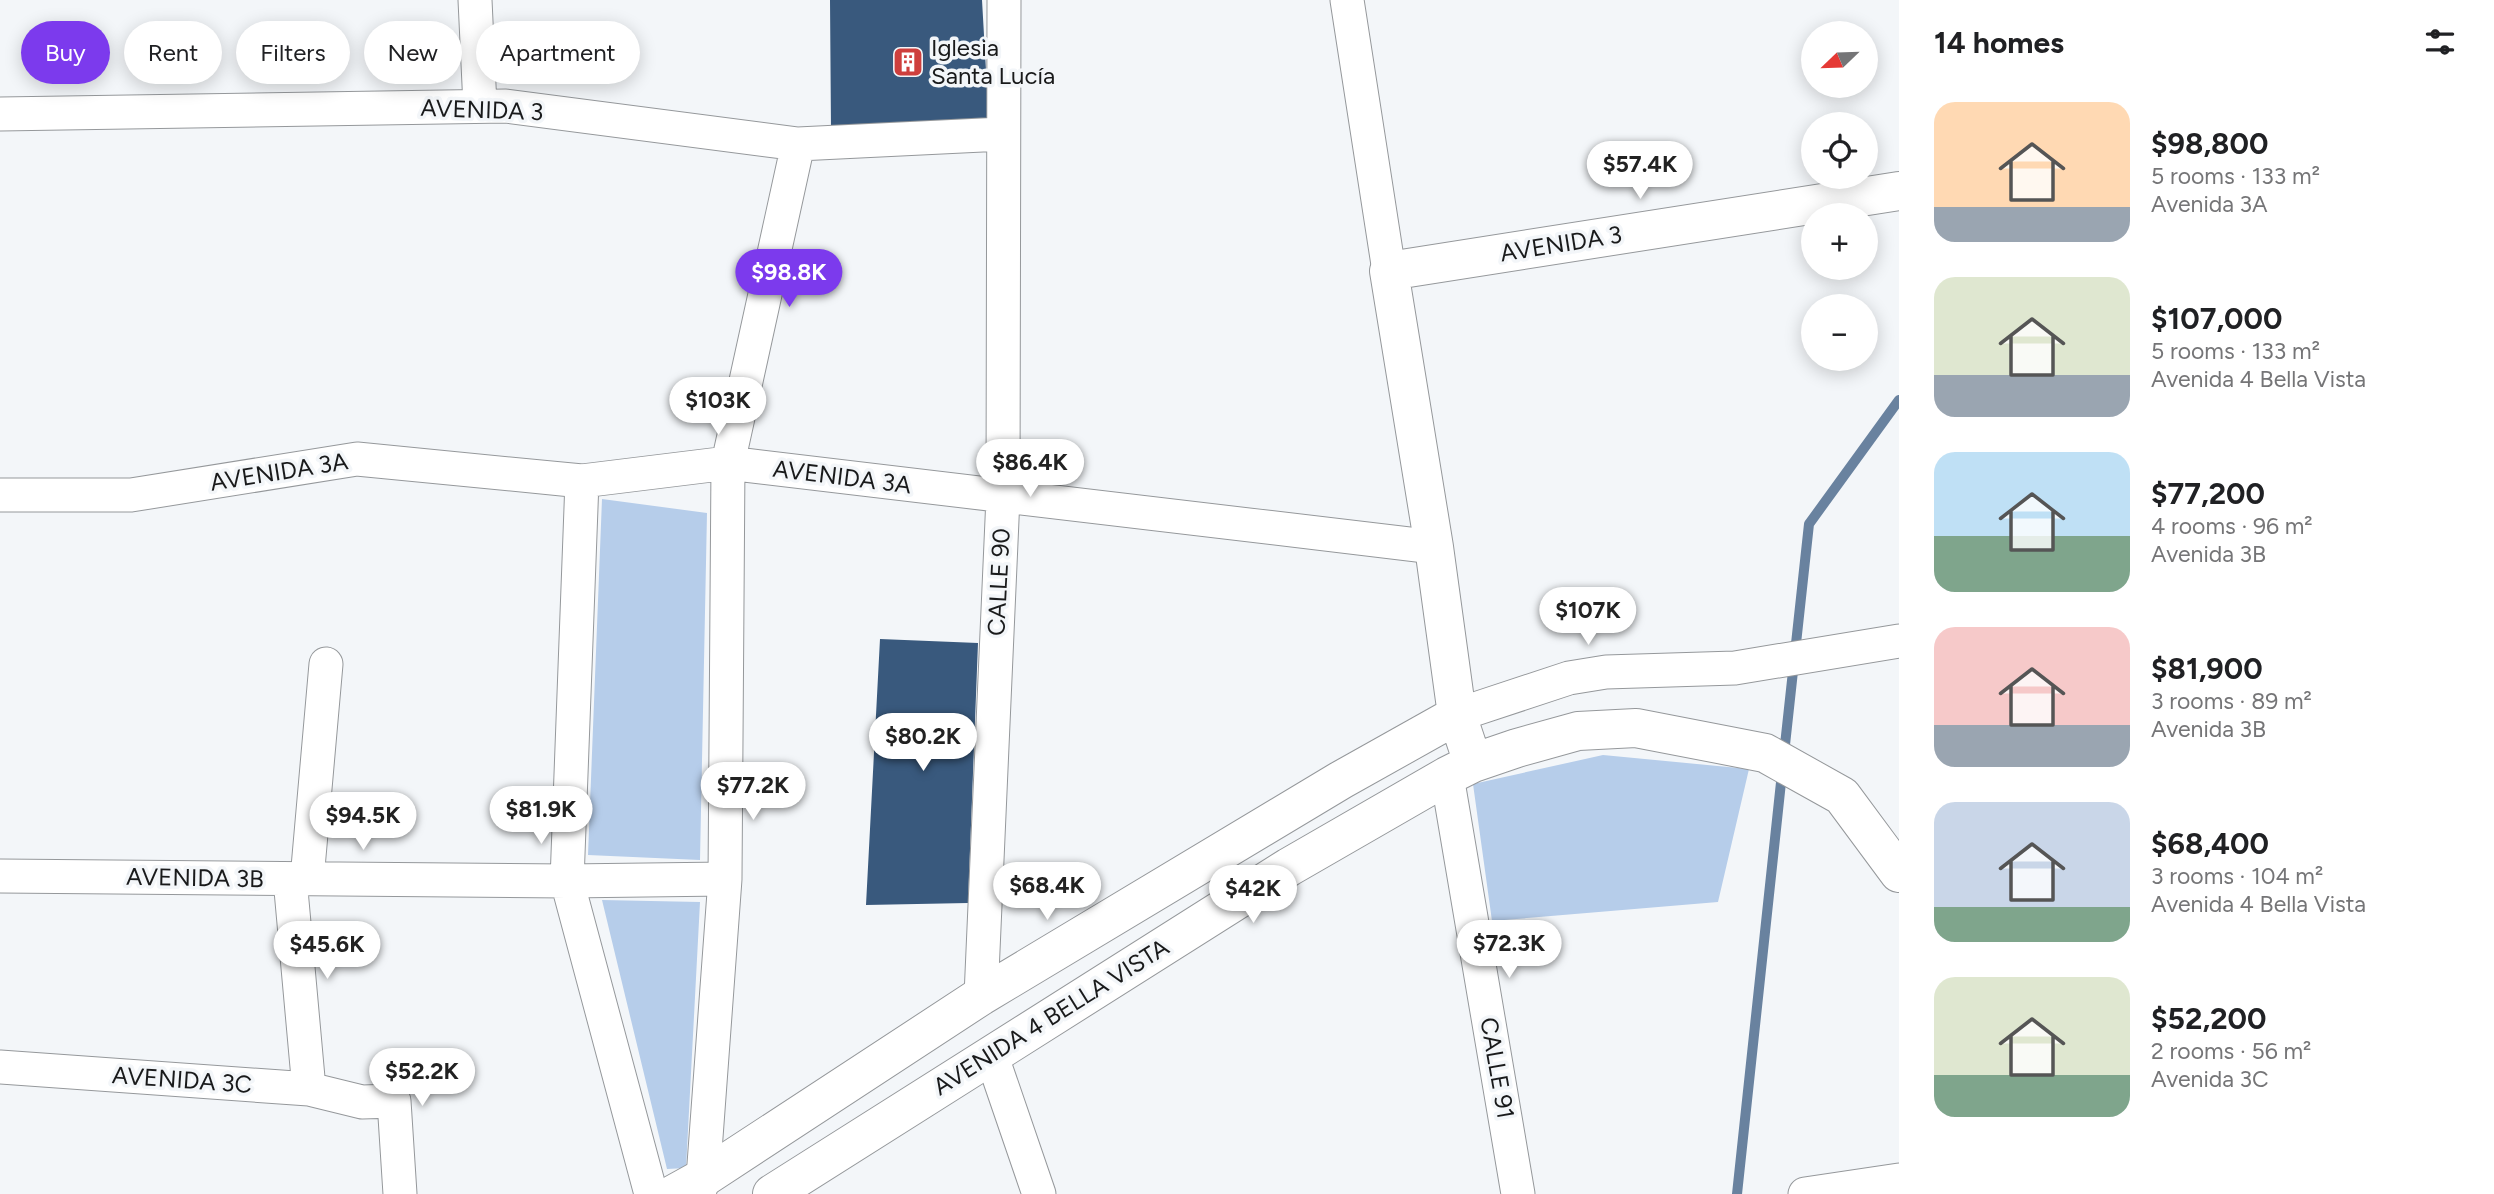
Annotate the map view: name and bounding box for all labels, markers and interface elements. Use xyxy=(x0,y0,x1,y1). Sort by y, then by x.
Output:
chip: Buy xyxy=(21,21,110,84)
chip: Rent xyxy=(124,21,222,84)
chip: Filters xyxy=(236,21,350,84)
chip: New xyxy=(364,21,462,84)
chip: Apartment xyxy=(476,21,640,84)
north arrow xyxy=(1801,21,1878,98)
map controls xyxy=(1801,21,1878,371)
icon: filters xyxy=(2421,23,2459,61)
text: 14 homes xyxy=(1934,24,2064,61)
place label: Iglesia Santa Lucía xyxy=(931,33,1055,90)
building icon: Iglesia Santa Lucía xyxy=(891,45,925,79)
street label: AVENIDA 3 xyxy=(420,93,544,126)
button: locate xyxy=(1801,112,1878,189)
text: $98,800 xyxy=(2151,125,2268,162)
icon: home xyxy=(1990,130,2074,214)
pin: $57.4K xyxy=(1583,142,1697,201)
text: $57.4K xyxy=(1603,150,1677,178)
text: 5 rooms · 133 m² xyxy=(2151,162,2320,190)
text: Avenida 3A xyxy=(2151,190,2268,218)
button: + xyxy=(1801,203,1878,280)
street label: AVENIDA 3 xyxy=(1498,220,1624,267)
pin: $98.8K xyxy=(732,250,846,309)
text: $98.8K xyxy=(751,258,827,286)
button: − xyxy=(1801,294,1878,371)
text: $107,000 xyxy=(2151,300,2282,337)
icon: home xyxy=(1990,305,2074,389)
text: 5 rooms · 133 m² xyxy=(2151,337,2320,365)
text: Avenida 4 Bella Vista xyxy=(2151,365,2366,393)
pin: $103K xyxy=(669,378,767,437)
text: $103K xyxy=(685,386,751,414)
pin: $86.4K xyxy=(973,440,1087,499)
street label: AVENIDA 3A xyxy=(208,446,351,497)
text: $86.4K xyxy=(992,448,1068,476)
street label: AVENIDA 3A xyxy=(771,454,914,499)
text: $77,200 xyxy=(2151,475,2265,512)
icon: home xyxy=(1990,480,2074,564)
text: 4 rooms · 96 m² xyxy=(2151,512,2313,540)
street label: CALLE 90 xyxy=(981,527,1016,636)
text: Avenida 3B xyxy=(2151,540,2266,568)
pin: $107K xyxy=(1539,588,1637,647)
text: $107K xyxy=(1555,596,1621,624)
text: $81,900 xyxy=(2151,650,2263,687)
icon: home xyxy=(1990,655,2074,739)
text: 3 rooms · 89 m² xyxy=(2151,687,2312,715)
pin: $80.2K xyxy=(866,714,980,773)
text: Avenida 3B xyxy=(2151,715,2266,743)
text: $80.2K xyxy=(885,722,961,750)
pin: $77.2K xyxy=(696,762,810,822)
text: $77.2K xyxy=(717,771,789,799)
pin: $81.9K xyxy=(484,786,598,846)
pin: $94.5K xyxy=(306,792,420,852)
text: $81.9K xyxy=(506,795,576,823)
text: $94.5K xyxy=(325,801,401,829)
text: $68,400 xyxy=(2151,825,2269,862)
icon: home xyxy=(1990,830,2074,914)
street label: AVENIDA 3B xyxy=(126,862,264,893)
pin: $68.4K xyxy=(990,862,1104,922)
text: 3 rooms · 104 m² xyxy=(2151,862,2323,890)
pin: $42K xyxy=(1212,866,1294,925)
text: $68.4K xyxy=(1009,871,1085,899)
text: $42K xyxy=(1225,874,1281,902)
text: Avenida 4 Bella Vista xyxy=(2151,890,2366,918)
pin: $72.3K xyxy=(1452,920,1566,980)
pin: $45.6K xyxy=(270,922,384,981)
text: $72.3K xyxy=(1473,929,1545,957)
text: $45.6K xyxy=(289,930,365,958)
street label: AVENIDA 4 BELLA VISTA xyxy=(928,932,1175,1101)
text: $52,200 xyxy=(2151,1000,2266,1037)
icon: home xyxy=(1990,1005,2074,1089)
street label: CALLE 91 xyxy=(1474,1015,1521,1121)
text: 2 rooms · 56 m² xyxy=(2151,1037,2311,1065)
pin: $52.2K xyxy=(365,1048,479,1108)
text: $52.2K xyxy=(385,1057,459,1085)
street label: AVENIDA 3C xyxy=(111,1060,253,1099)
text: Avenida 3C xyxy=(2151,1065,2269,1093)

